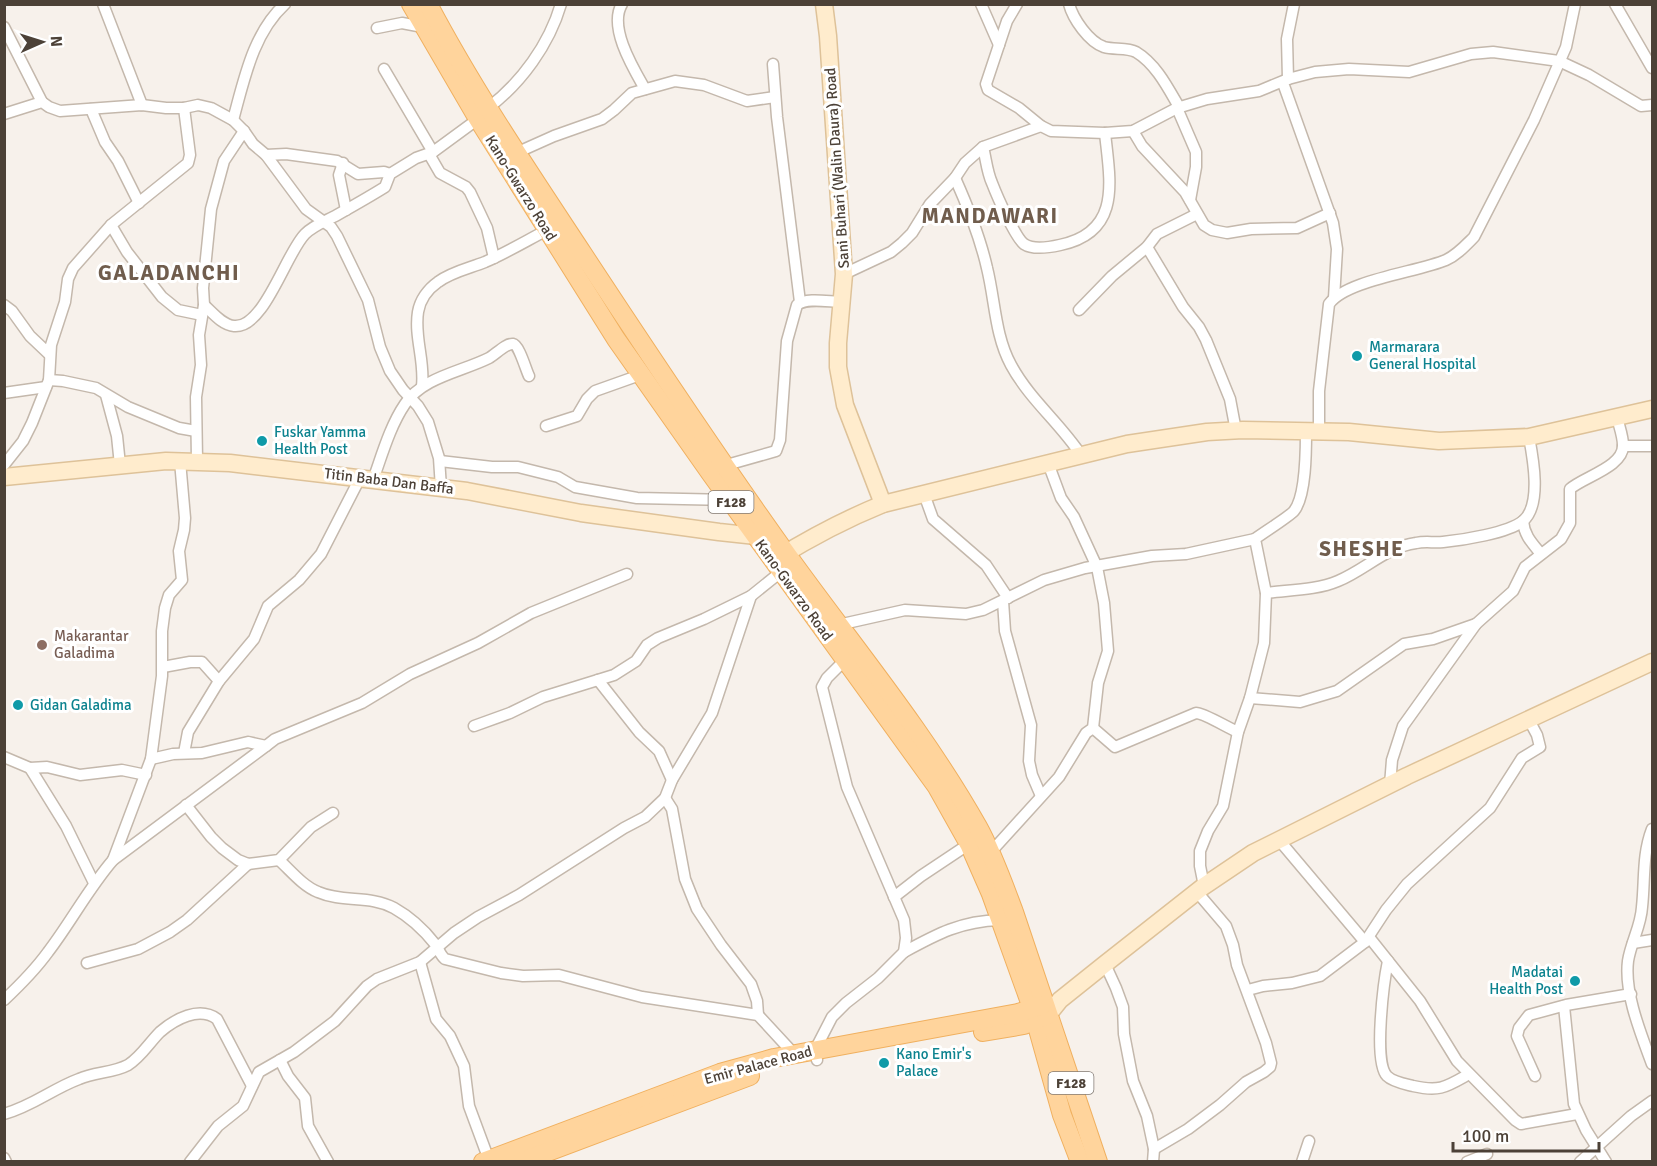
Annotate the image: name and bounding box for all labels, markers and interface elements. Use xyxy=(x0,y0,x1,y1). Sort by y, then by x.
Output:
north arrow xyxy=(12,12,72,72)
text: N xyxy=(46,35,66,47)
street label: Sani Buhari (Walin Daura) Road xyxy=(821,67,853,269)
street label: Kano-Gwarzo Road xyxy=(481,132,561,244)
district label: MANDAWARI xyxy=(921,203,1059,229)
district label: GALADANCHI xyxy=(98,260,240,286)
place label: Marmarara General Hospital xyxy=(1369,338,1476,373)
marker: Marmarara General Hospital xyxy=(1350,349,1364,363)
place label: Fuskar Yamma Health Post xyxy=(274,423,366,458)
marker: Fuskar Yamma Health Post xyxy=(255,434,269,448)
street label: Titin Baba Dan Baffa xyxy=(323,464,455,498)
road number: F128 xyxy=(708,491,754,513)
street label: Kano-Gwarzo Road xyxy=(751,536,837,644)
district label: SHESHE xyxy=(1319,536,1405,562)
place label: Makarantar Galadima xyxy=(54,627,129,662)
marker: Makarantar Galadima xyxy=(35,638,49,652)
place label: Gidan Galadima xyxy=(30,696,132,714)
marker: Gidan Galadima xyxy=(11,698,25,712)
place label: Madatai Health Post xyxy=(1489,963,1563,998)
marker: Madatai Health Post xyxy=(1568,974,1582,988)
street label: Emir Palace Road xyxy=(702,1042,814,1088)
place label: Kano Emir's Palace xyxy=(896,1045,972,1080)
marker: Kano Emir's Palace xyxy=(877,1056,891,1070)
road number: F128 xyxy=(1048,1072,1094,1094)
scale bar xyxy=(1453,1115,1598,1153)
text: 100 m xyxy=(1462,1125,1509,1147)

